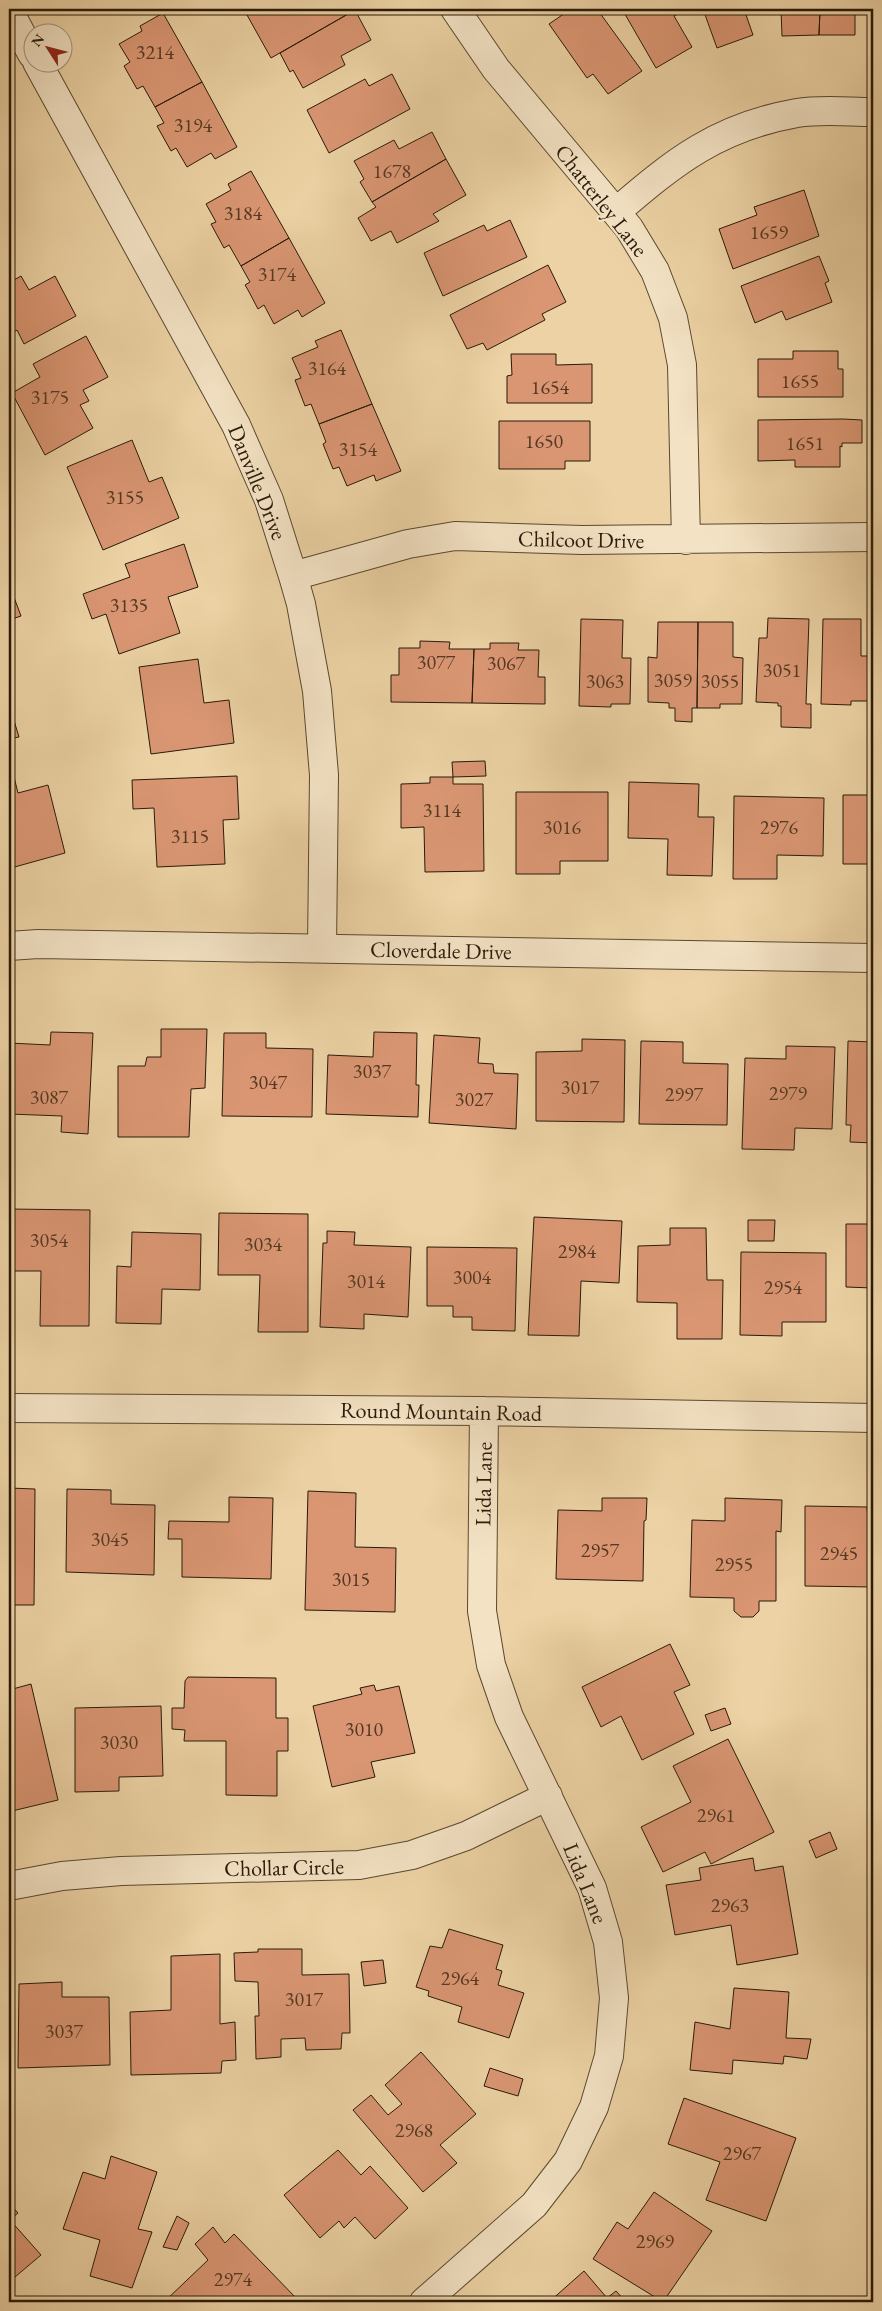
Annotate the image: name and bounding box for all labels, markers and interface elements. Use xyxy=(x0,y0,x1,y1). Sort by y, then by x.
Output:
north arrow xyxy=(22,22,72,72)
text: N xyxy=(27,30,48,50)
house number: 3214 xyxy=(136,39,175,65)
house number: 3194 xyxy=(174,112,213,138)
street label: Chatterley Lane xyxy=(549,138,655,263)
house number: 1678 xyxy=(373,158,411,184)
house number: 3184 xyxy=(224,200,263,226)
house number: 1659 xyxy=(750,219,789,245)
house number: 3174 xyxy=(258,261,297,287)
house number: 3164 xyxy=(308,355,347,381)
house number: 1655 xyxy=(781,368,819,394)
house number: 1654 xyxy=(531,374,570,400)
house number: 3175 xyxy=(31,384,69,410)
street label: Danville Drive xyxy=(221,420,294,545)
house number: 1650 xyxy=(525,428,564,454)
house number: 1651 xyxy=(786,430,824,456)
house number: 3154 xyxy=(339,436,378,462)
house number: 3155 xyxy=(106,484,144,510)
street label: Chilcoot Drive xyxy=(518,524,645,555)
house number: 3135 xyxy=(110,592,148,618)
house number: 3077 xyxy=(417,649,456,675)
house number: 3067 xyxy=(487,650,526,676)
house number: 3051 xyxy=(763,657,801,683)
house number: 3059 xyxy=(654,667,693,693)
house number: 3063 xyxy=(586,668,624,694)
house number: 3055 xyxy=(701,668,739,694)
house number: 3114 xyxy=(423,797,462,823)
house number: 3016 xyxy=(543,814,582,840)
house number: 2976 xyxy=(760,814,799,840)
house number: 3115 xyxy=(171,823,209,849)
street label: Cloverdale Drive xyxy=(370,935,512,966)
house number: 3037 xyxy=(353,1058,392,1084)
house number: 3047 xyxy=(249,1069,288,1095)
house number: 3017 xyxy=(561,1074,600,1100)
house number: 2979 xyxy=(769,1080,808,1106)
house number: 2997 xyxy=(665,1081,704,1107)
house number: 3087 xyxy=(30,1084,69,1110)
house number: 3027 xyxy=(455,1086,494,1112)
house number: 3054 xyxy=(30,1227,69,1253)
house number: 3034 xyxy=(244,1231,283,1257)
house number: 2984 xyxy=(558,1238,597,1264)
house number: 3004 xyxy=(453,1264,492,1290)
house number: 3014 xyxy=(347,1268,386,1294)
house number: 2954 xyxy=(764,1274,803,1300)
street label: Round Mountain Road xyxy=(340,1395,543,1428)
street label: Lida Lane xyxy=(468,1441,499,1526)
house number: 3045 xyxy=(91,1526,129,1552)
house number: 2957 xyxy=(581,1537,620,1563)
house number: 2945 xyxy=(820,1540,858,1566)
house number: 2955 xyxy=(715,1551,753,1577)
house number: 3015 xyxy=(332,1566,370,1592)
house number: 3010 xyxy=(345,1716,384,1742)
house number: 3030 xyxy=(100,1729,139,1755)
house number: 2961 xyxy=(697,1802,735,1828)
street label: Lida Lane xyxy=(556,1839,615,1928)
street label: Chollar Circle xyxy=(224,1852,345,1883)
house number: 2963 xyxy=(711,1892,749,1918)
house number: 2964 xyxy=(441,1965,480,1991)
house number: 3017 xyxy=(285,1986,324,2012)
house number: 3037 xyxy=(45,2018,84,2044)
house number: 2968 xyxy=(395,2117,433,2143)
house number: 2967 xyxy=(723,2140,762,2166)
house number: 2969 xyxy=(636,2228,675,2254)
house number: 2974 xyxy=(214,2266,253,2292)

